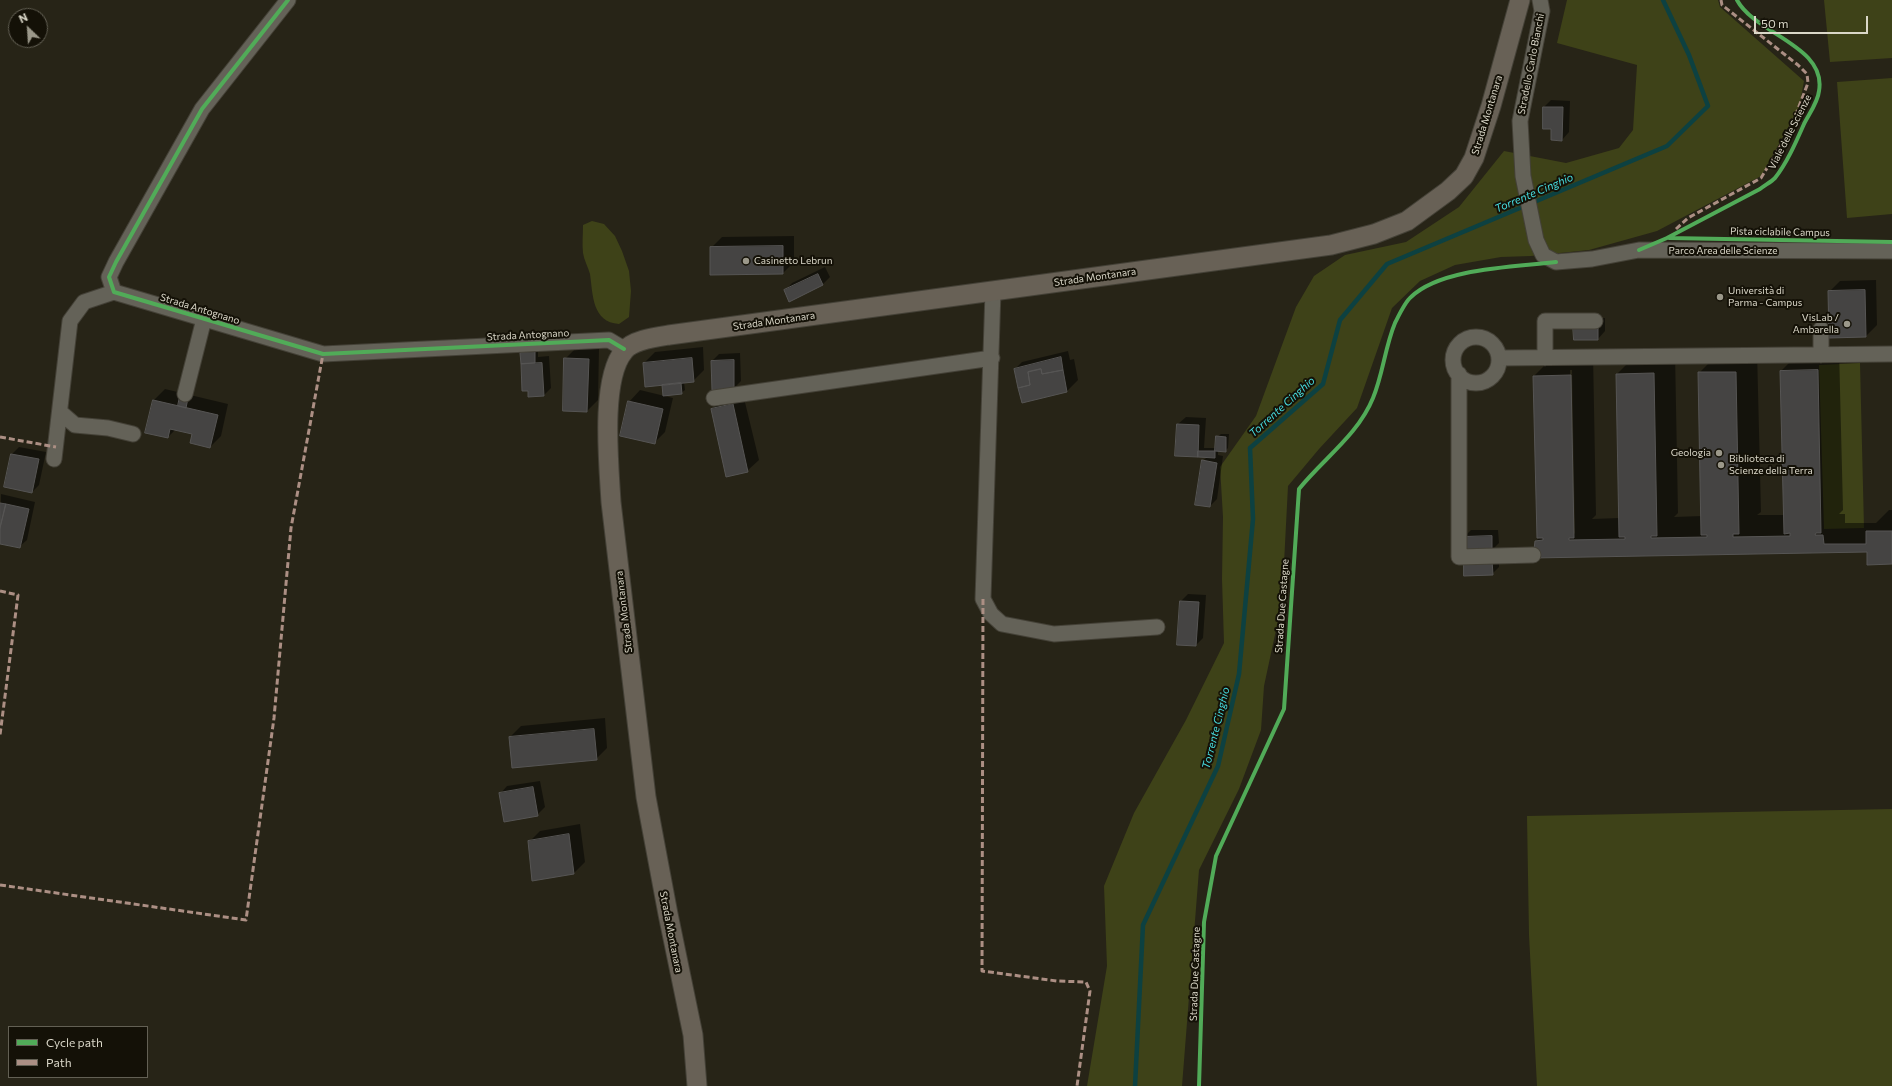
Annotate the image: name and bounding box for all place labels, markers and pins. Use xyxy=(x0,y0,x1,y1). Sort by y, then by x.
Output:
place label: Casinetto Lebrun xyxy=(754,255,832,267)
marker: Casinetto Lebrun xyxy=(741,256,751,266)
place label: Università di Parma - Campus xyxy=(1728,285,1802,308)
marker: Università di Parma - Campus xyxy=(1715,292,1725,302)
place label: VisLab / Ambarella xyxy=(1793,312,1839,336)
marker: VisLab / Ambarella xyxy=(1842,319,1852,329)
place label: Geologia xyxy=(1671,447,1711,459)
marker: Geologia xyxy=(1714,448,1724,458)
place label: Biblioteca di Scienze della Terra xyxy=(1729,453,1813,476)
marker: Biblioteca di Scienze della Terra xyxy=(1716,460,1726,470)

